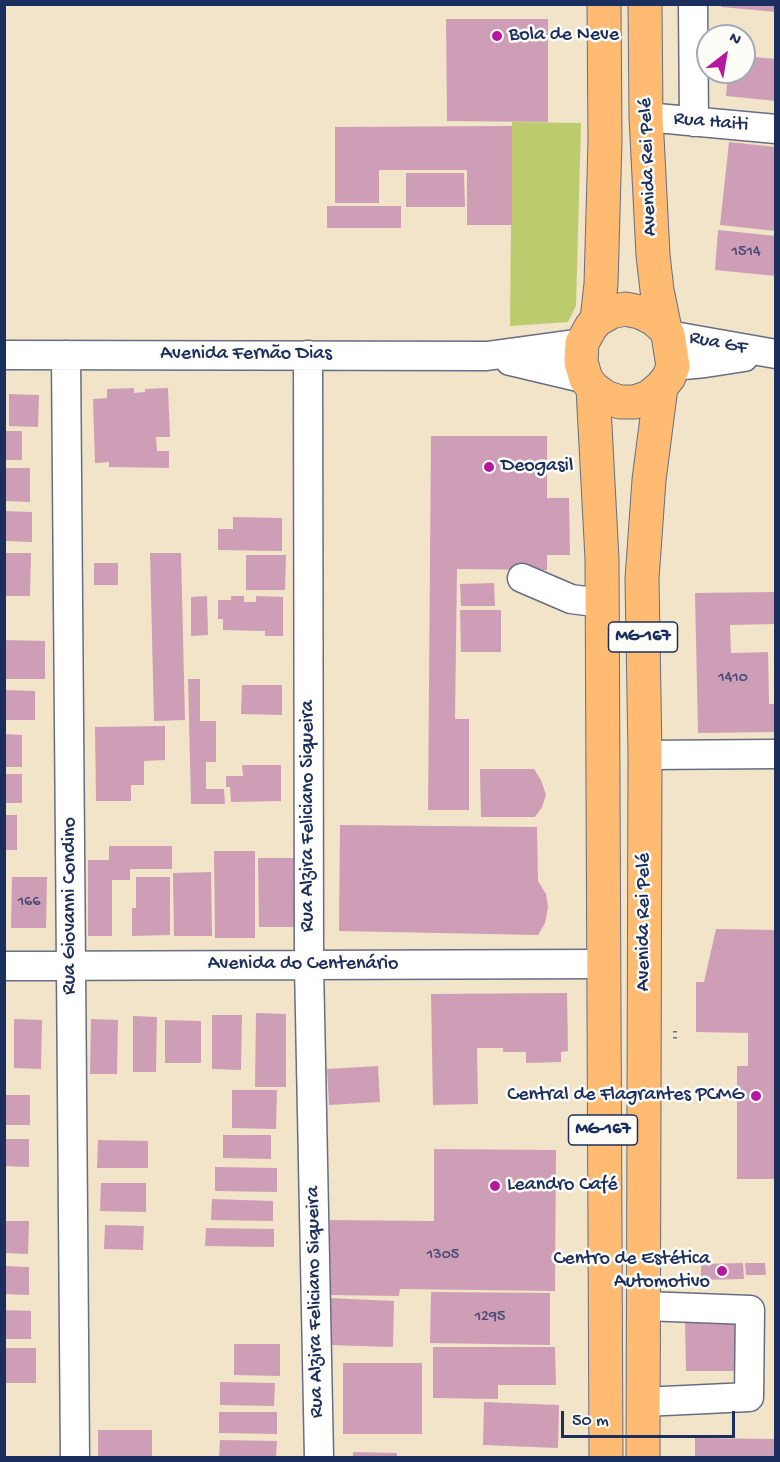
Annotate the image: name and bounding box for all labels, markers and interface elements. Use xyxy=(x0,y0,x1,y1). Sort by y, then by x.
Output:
place label: Bola de Neve xyxy=(509,24,619,48)
north arrow xyxy=(696,24,756,84)
marker: Bola de Neve xyxy=(490,29,504,43)
text: N xyxy=(725,29,744,51)
street label: Avenida Rei Pelé xyxy=(635,97,663,237)
street label: Rua Haiti xyxy=(673,108,749,138)
house number: 1514 xyxy=(732,243,760,263)
street label: Rua GF xyxy=(687,327,749,361)
street label: Avenida Fernão Dias xyxy=(160,343,332,367)
place label: Deogasil xyxy=(501,455,573,479)
marker: Deogasil xyxy=(482,460,496,474)
road number: MG-167 xyxy=(608,622,678,652)
house number: 1410 xyxy=(718,669,748,689)
street label: Rua Alzira Feliciano Siqueira xyxy=(297,700,321,932)
street label: Rua Giovanni Condino xyxy=(59,817,83,995)
street label: Avenida Rei Pelé xyxy=(633,853,657,991)
house number: 166 xyxy=(18,893,40,913)
street label: Avenida do Centenário xyxy=(208,953,398,977)
place label: Central de Flagrantes PCMG xyxy=(507,1084,744,1108)
marker: Central de Flagrantes PCMG xyxy=(749,1089,763,1103)
road number: MG-167 xyxy=(568,1115,638,1145)
place label: Leandro Café xyxy=(507,1174,618,1198)
marker: Leandro Café xyxy=(488,1179,502,1193)
street label: Rua Alzira Feliciano Siqueira xyxy=(302,1186,330,1418)
house number: 1305 xyxy=(427,1246,459,1266)
place label: Centro de Estética Automotivo xyxy=(553,1248,710,1295)
marker: Centro de Estética Automotivo xyxy=(715,1264,729,1278)
house number: 1295 xyxy=(475,1308,505,1328)
scale bar xyxy=(564,1399,738,1437)
text: 50 m xyxy=(572,1411,609,1432)

